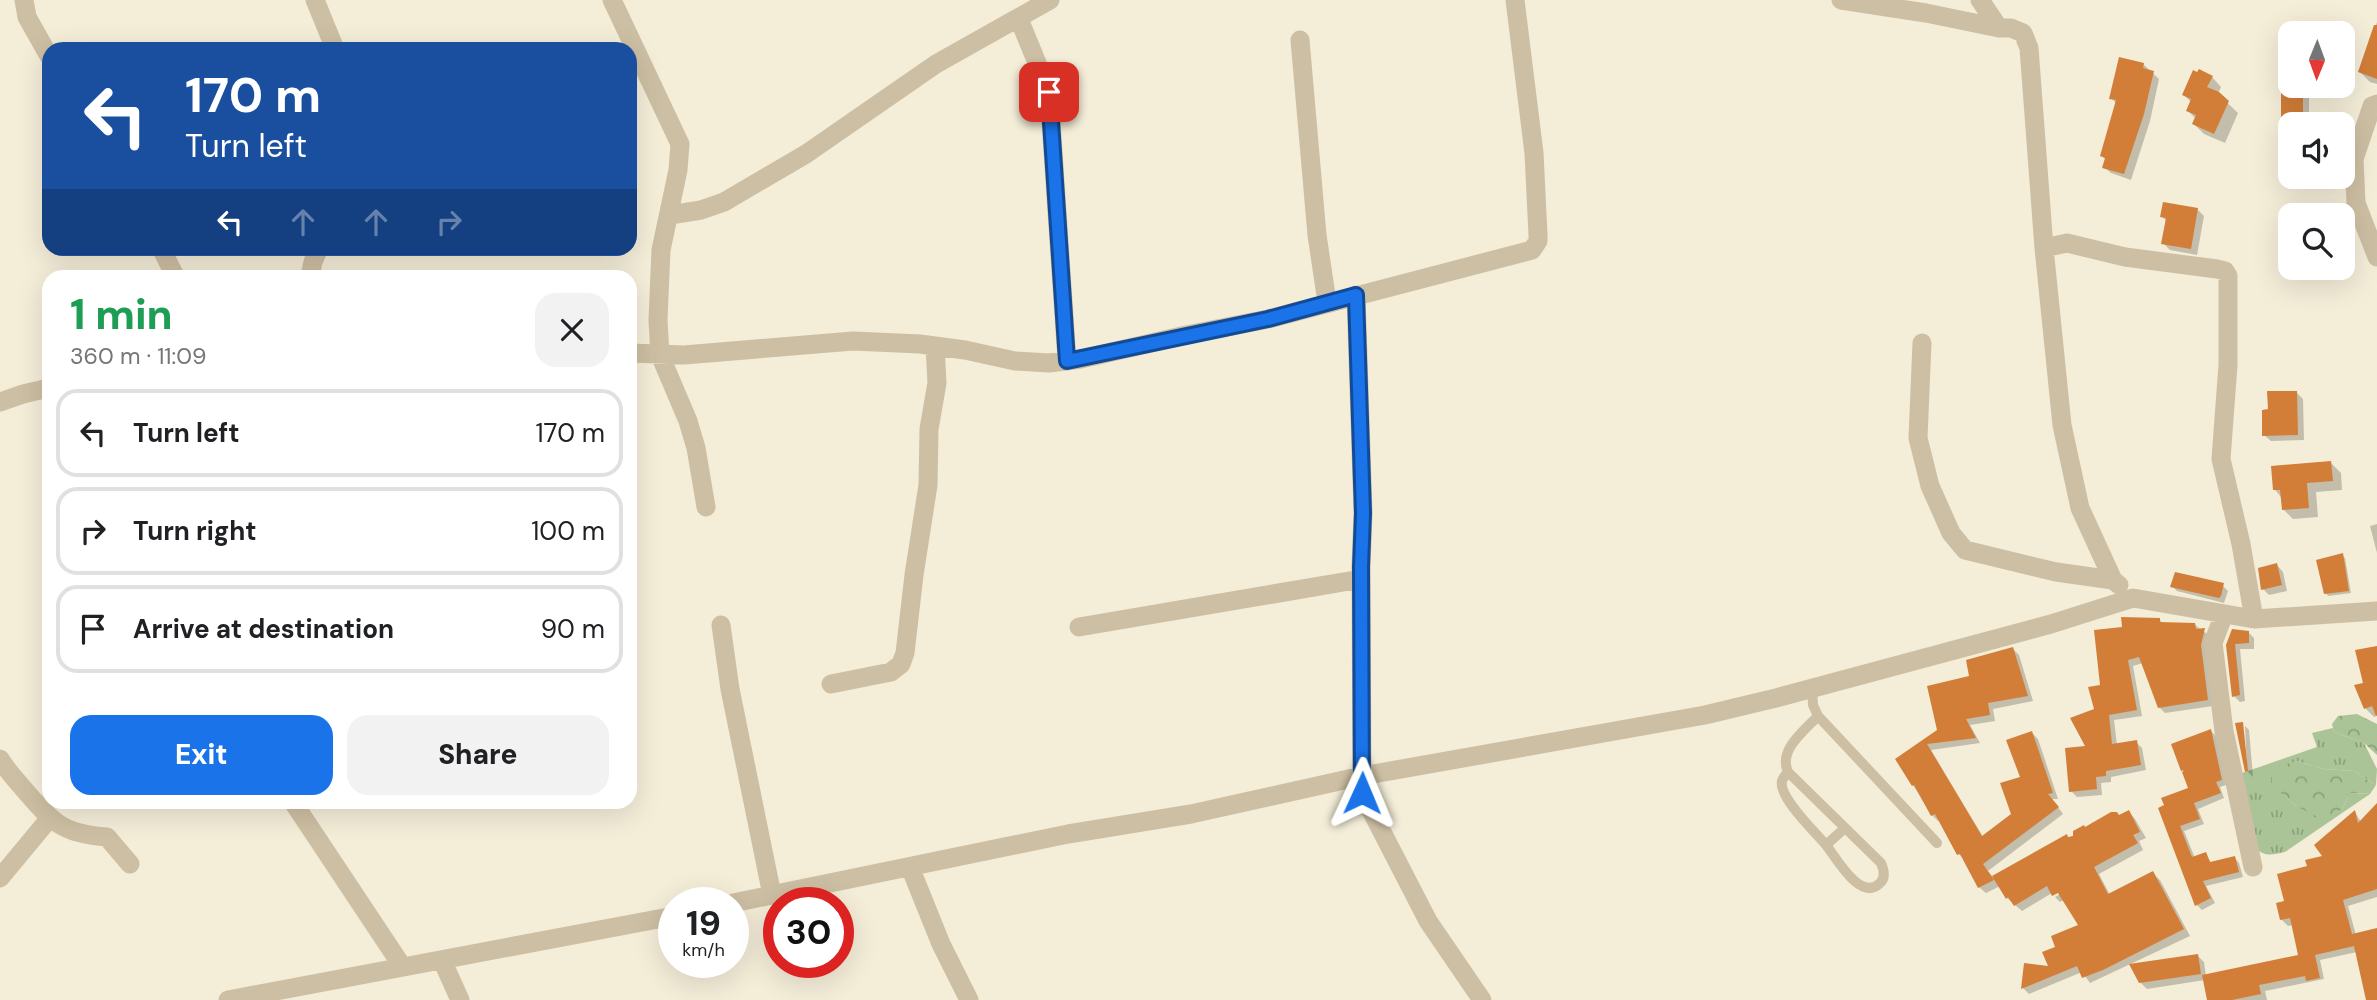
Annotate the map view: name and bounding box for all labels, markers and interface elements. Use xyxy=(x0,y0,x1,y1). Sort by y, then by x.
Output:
north arrow xyxy=(2278,21,2356,98)
map controls xyxy=(2278,21,2355,280)
pin xyxy=(1019,62,1079,122)
text: 170 m xyxy=(185,63,321,127)
icon: left xyxy=(70,70,161,161)
icon: arrive xyxy=(1030,73,1068,111)
button: sound xyxy=(2278,112,2355,189)
text: Turn left xyxy=(185,125,307,167)
icon: left xyxy=(211,203,249,241)
icon: ahead xyxy=(284,203,322,241)
icon: ahead xyxy=(357,203,395,241)
icon: right xyxy=(430,203,468,241)
button: search xyxy=(2278,203,2355,280)
text: 1 min xyxy=(70,287,173,342)
button: close xyxy=(535,293,609,367)
text: 360 m · 11:09 xyxy=(70,341,206,371)
icon: left xyxy=(74,414,112,452)
text: Turn left xyxy=(133,416,240,450)
text: 170 m xyxy=(536,416,605,450)
icon: right xyxy=(74,512,112,550)
text: Turn right xyxy=(133,514,257,548)
text: 100 m xyxy=(531,514,605,548)
icon: arrive xyxy=(74,610,112,648)
text: Arrive at destination xyxy=(133,612,394,646)
text: 90 m xyxy=(541,612,605,646)
button: Exit xyxy=(70,715,333,795)
button: Share xyxy=(347,715,609,795)
position arrow xyxy=(1325,756,1399,830)
speed limit sign: 30 xyxy=(763,887,854,978)
text: 19 xyxy=(686,900,721,946)
text: km/h xyxy=(682,938,725,962)

